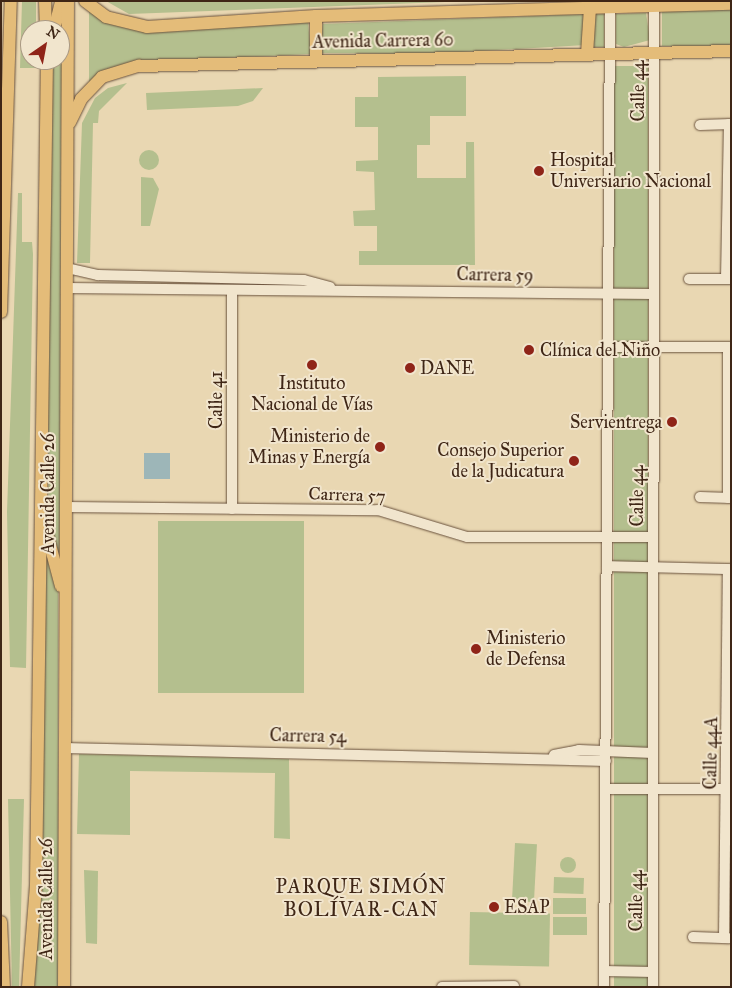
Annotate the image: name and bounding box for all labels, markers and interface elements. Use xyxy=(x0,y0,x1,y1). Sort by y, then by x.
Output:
north arrow xyxy=(20,20,70,70)
text: N xyxy=(43,22,63,43)
street label: Avenida Carrera 60 xyxy=(312,29,454,53)
street label: Calle 44 xyxy=(627,61,649,121)
place label: Hospital Universiario Nacional xyxy=(550,150,711,192)
marker: Hospital Universiario Nacional xyxy=(532,164,546,178)
street label: Carrera 59 xyxy=(456,264,534,286)
place label: Clínica del Niño xyxy=(540,339,660,361)
marker: Clínica del Niño xyxy=(522,343,536,357)
place label: DANE xyxy=(420,357,474,379)
marker: Instituto Nacional de Vías xyxy=(306,359,318,371)
marker: DANE xyxy=(404,362,416,374)
street label: Calle 41 xyxy=(205,371,227,429)
place label: Instituto Nacional de Vías xyxy=(251,373,373,416)
place label: Servientrega xyxy=(570,411,662,433)
marker: Servientrega xyxy=(666,416,678,428)
place label: Ministerio de Minas y Energía xyxy=(249,426,370,468)
street label: Avenida Calle 26 xyxy=(37,433,59,555)
place label: Consejo Superior de la Judicatura xyxy=(437,440,564,482)
marker: Ministerio de Minas y Energía xyxy=(374,441,386,453)
marker: Consejo Superior de la Judicatura xyxy=(568,455,580,467)
street label: Calle 44 xyxy=(626,466,648,526)
street label: Carrera 57 xyxy=(308,483,386,507)
place label: Ministerio de Defensa xyxy=(486,628,565,670)
marker: Ministerio de Defensa xyxy=(470,643,482,655)
street label: Calle 44A xyxy=(700,716,722,790)
street label: Carrera 54 xyxy=(269,725,347,747)
street label: Avenida Calle 26 xyxy=(35,838,57,960)
street label: Calle 44 xyxy=(625,871,647,931)
district label: PARQUE SIMÓN BOLÍVAR-CAN xyxy=(274,875,448,922)
place label: ESAP xyxy=(504,896,550,918)
marker: ESAP xyxy=(488,901,500,913)

